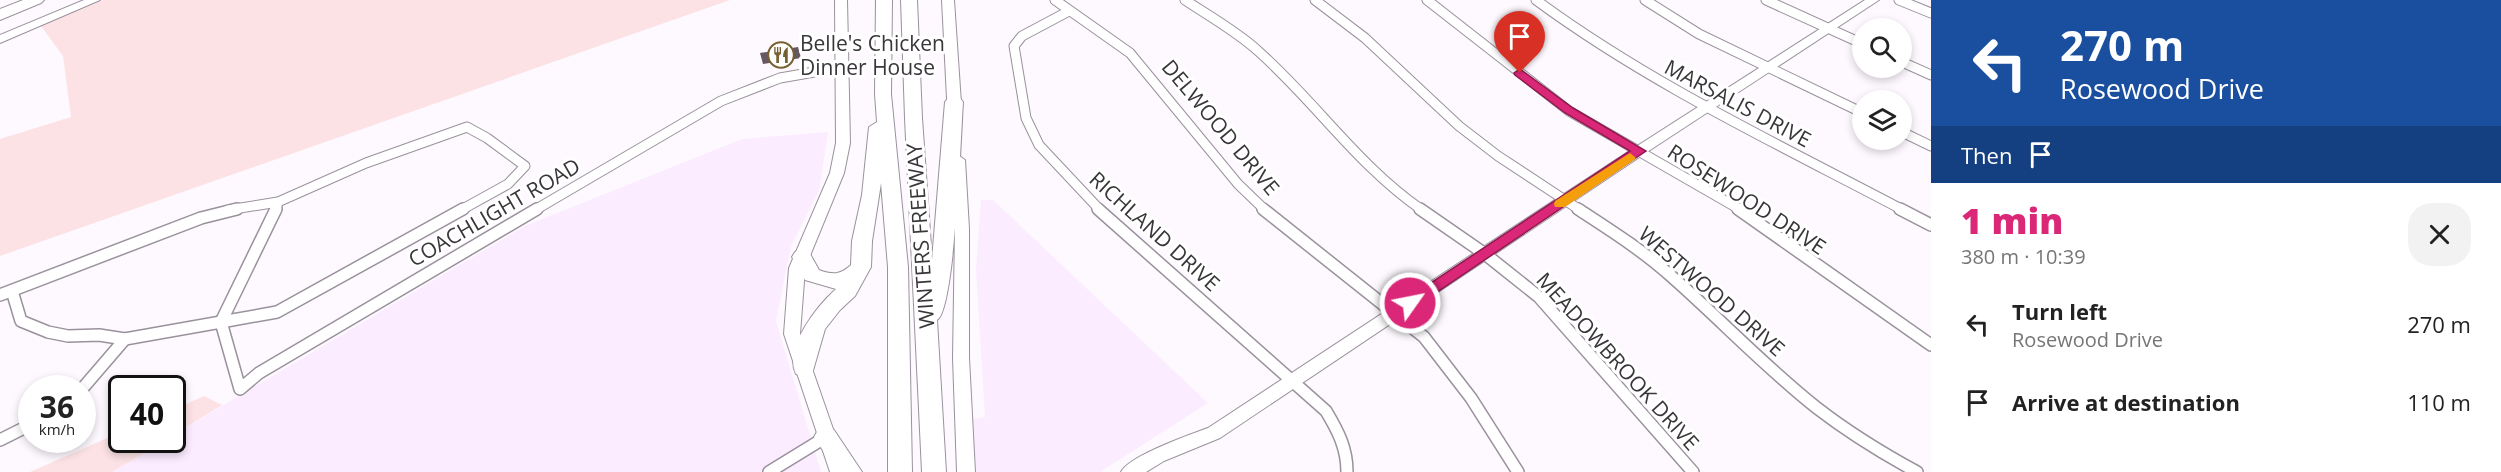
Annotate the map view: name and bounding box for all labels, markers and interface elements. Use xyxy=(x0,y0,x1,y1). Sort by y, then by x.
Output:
pin xyxy=(1494,11,1545,73)
text: 270 m xyxy=(2060,16,2184,73)
map controls xyxy=(1852,18,1912,150)
button: search xyxy=(1852,18,1912,78)
icon: arrive xyxy=(1503,20,1536,53)
icon: left xyxy=(1961,24,2039,102)
place label: Belle's Chicken Dinner House xyxy=(800,29,945,81)
restaurant icon: Belle's Chicken Dinner House xyxy=(766,40,796,70)
street label: DELWOOD DRIVE xyxy=(1156,53,1286,201)
street label: MARSALIS DRIVE xyxy=(1660,53,1816,153)
text: Rosewood Drive xyxy=(2060,70,2264,107)
button: layers xyxy=(1852,90,1912,150)
street label: ROSEWOOD DRIVE xyxy=(1662,137,1832,261)
icon: arrive xyxy=(2024,138,2057,171)
text: Then xyxy=(1961,140,2012,170)
street label: WINTERS FREEWAY xyxy=(900,142,940,330)
street label: COACHLIGHT ROAD xyxy=(403,151,585,273)
street label: RICHLAND DRIVE xyxy=(1084,165,1226,297)
text: 1 min xyxy=(1961,196,2063,245)
button: close xyxy=(2408,203,2471,266)
street label: WESTWOOD DRIVE xyxy=(1633,220,1791,362)
text: 380 m · 10:39 xyxy=(1961,243,2086,270)
street label: MEADOWBROOK DRIVE xyxy=(1530,266,1706,456)
position arrow xyxy=(1378,271,1442,335)
text: Turn left xyxy=(2012,296,2107,326)
icon: left xyxy=(1961,308,1994,341)
text: 270 m xyxy=(2407,309,2471,339)
text: Rosewood Drive xyxy=(2012,326,2163,353)
speed limit sign: 40 xyxy=(108,375,186,453)
text: 36 xyxy=(40,386,74,427)
icon: arrive xyxy=(1961,386,1994,419)
text: Arrive at destination xyxy=(2012,387,2240,417)
text: 110 m xyxy=(2407,387,2471,417)
text: km/h xyxy=(39,419,75,439)

